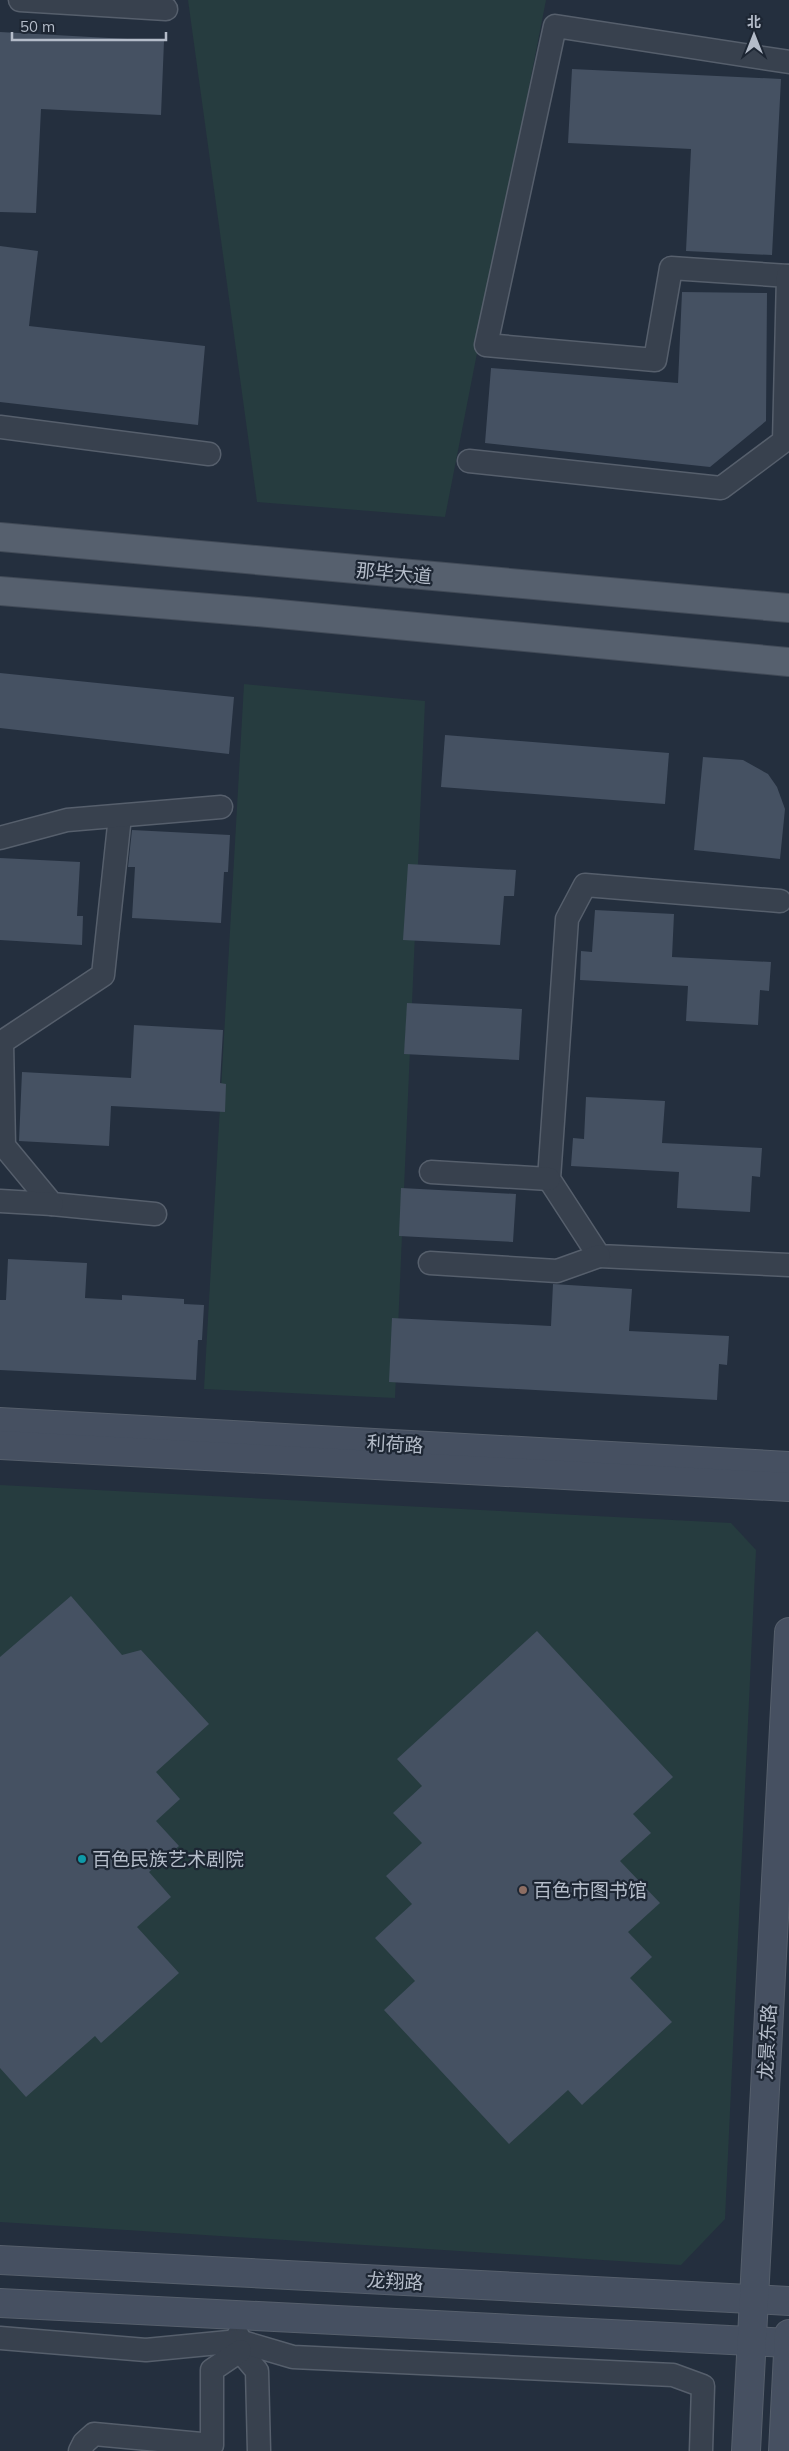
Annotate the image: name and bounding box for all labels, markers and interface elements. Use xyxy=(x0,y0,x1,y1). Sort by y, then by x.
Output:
scale bar xyxy=(12,10,166,42)
north arrow xyxy=(729,10,779,60)
text: 北 xyxy=(747,13,761,31)
text: 50 m xyxy=(20,17,55,36)
street label: 那毕大道 xyxy=(355,558,433,588)
street label: 利荷路 xyxy=(366,1431,424,1457)
place label: 百色民族艺术剧院 xyxy=(92,1847,244,1871)
marker: 百色民族艺术剧院 xyxy=(76,1853,88,1865)
place label: 百色市图书馆 xyxy=(533,1878,647,1902)
marker: 百色市图书馆 xyxy=(517,1884,529,1896)
street label: 龙景东路 xyxy=(753,2003,781,2081)
street label: 龙翔路 xyxy=(366,2268,424,2294)

